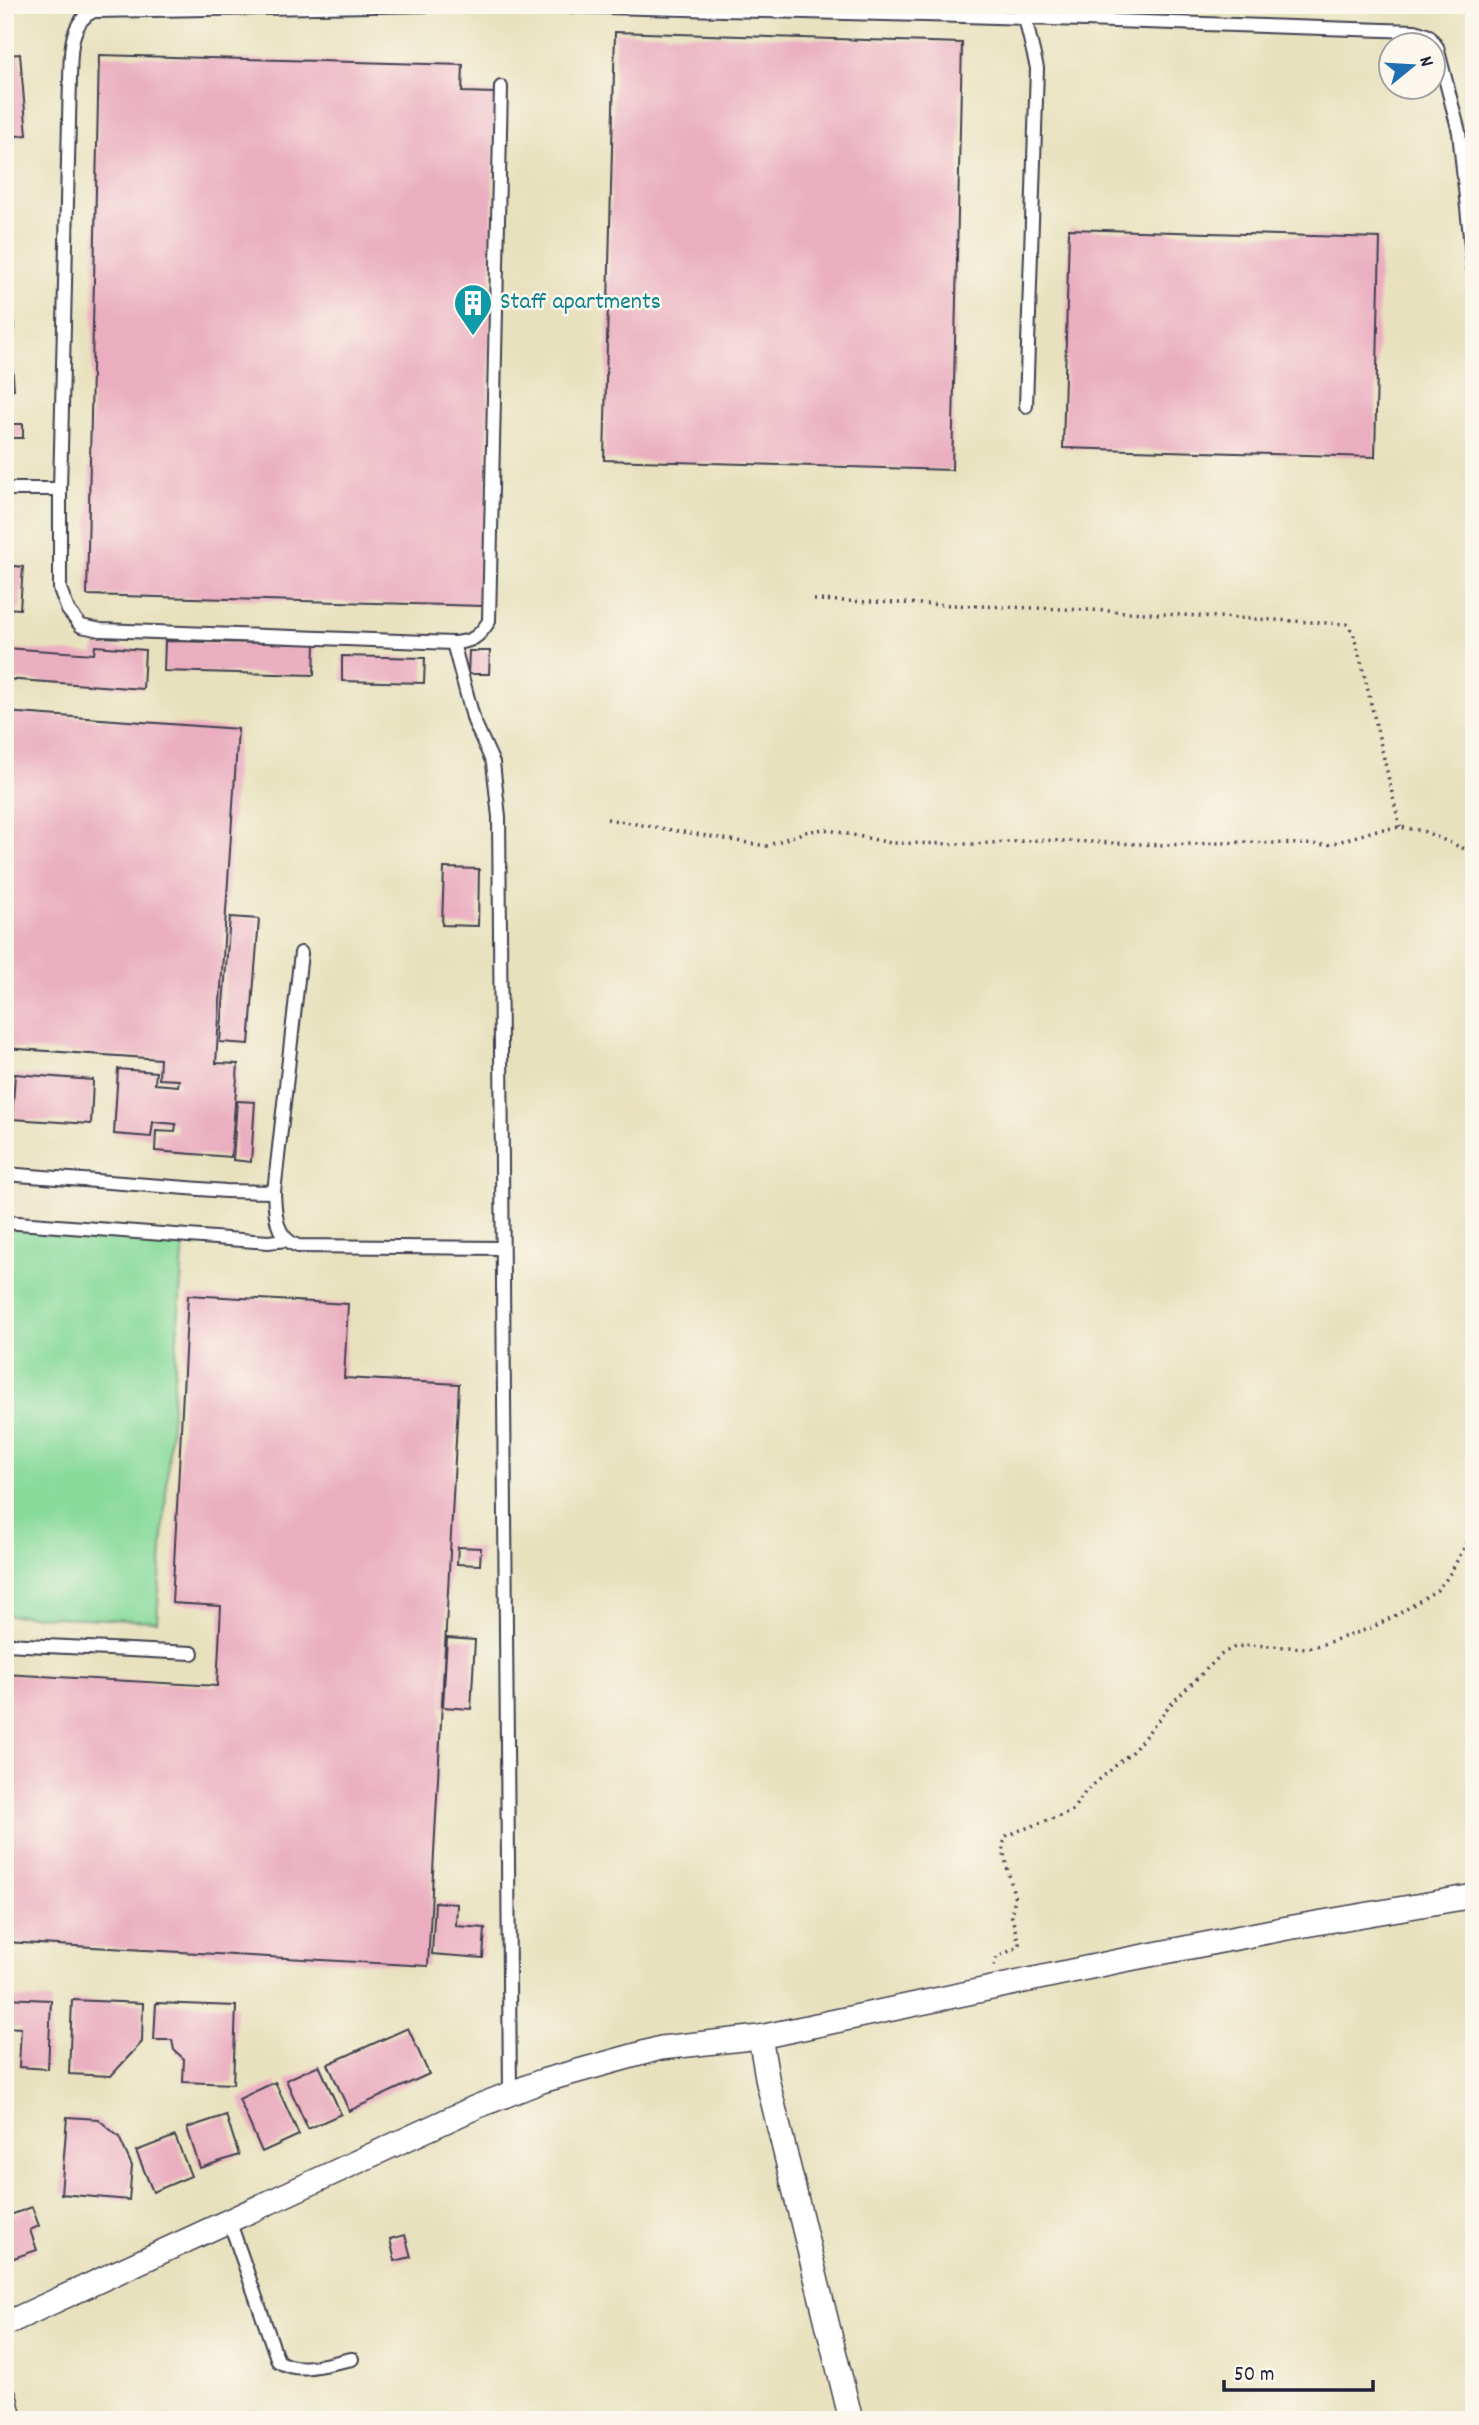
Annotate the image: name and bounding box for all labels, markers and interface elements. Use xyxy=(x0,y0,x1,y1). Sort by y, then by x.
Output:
north arrow xyxy=(1378,32,1448,102)
text: N xyxy=(1411,53,1439,70)
building icon: Staff apartments xyxy=(452,282,494,337)
place label: Staff apartments xyxy=(500,286,661,320)
scale bar xyxy=(1224,2348,1372,2392)
text: 50 m xyxy=(1234,2361,1274,2391)

